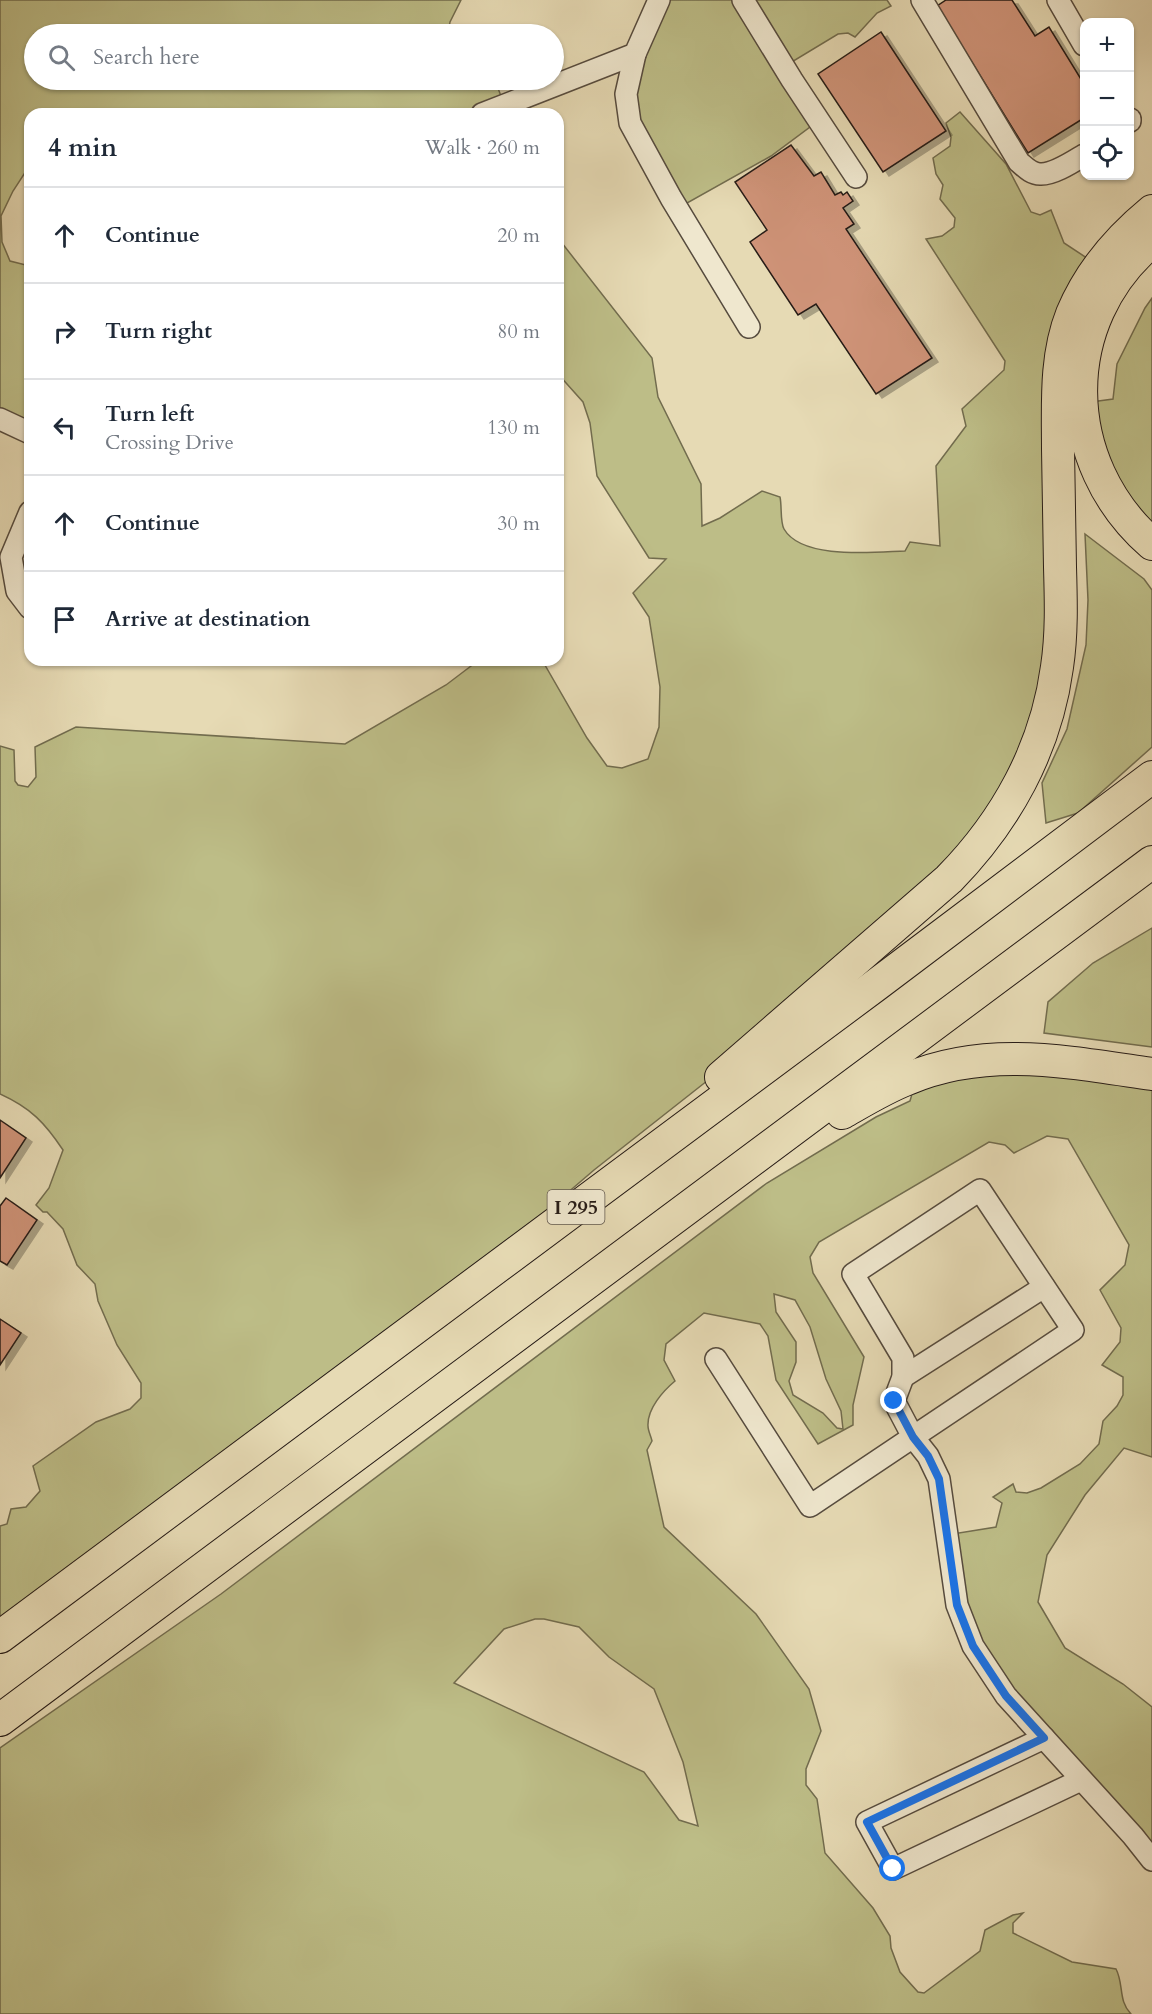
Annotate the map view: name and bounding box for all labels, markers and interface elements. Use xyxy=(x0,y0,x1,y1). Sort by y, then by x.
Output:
map controls xyxy=(1080,18,1134,180)
button: + xyxy=(1080,18,1134,72)
search box xyxy=(24,24,564,90)
icon: search xyxy=(45,41,78,74)
text: Search here xyxy=(93,42,200,72)
button: − xyxy=(1080,72,1134,126)
button: locate xyxy=(1080,126,1134,180)
text: 4 min xyxy=(48,130,117,165)
text: Walk · 260 m xyxy=(425,134,540,161)
icon: ahead xyxy=(48,219,81,252)
text: Continue xyxy=(105,220,200,250)
text: 20 m xyxy=(497,222,540,249)
icon: right xyxy=(48,315,81,348)
text: Turn right xyxy=(105,316,212,346)
text: 80 m xyxy=(497,318,540,345)
text: Turn left xyxy=(105,399,194,429)
icon: left xyxy=(48,411,81,444)
text: 130 m xyxy=(487,414,540,441)
text: Crossing Drive xyxy=(105,429,234,456)
icon: ahead xyxy=(48,507,81,540)
text: Continue xyxy=(105,508,200,538)
text: 30 m xyxy=(497,510,540,537)
icon: arrive xyxy=(48,603,81,636)
text: Arrive at destination xyxy=(105,604,310,634)
road number: I 295 xyxy=(548,1190,604,1224)
route end xyxy=(880,1387,906,1413)
route start xyxy=(879,1855,905,1881)

